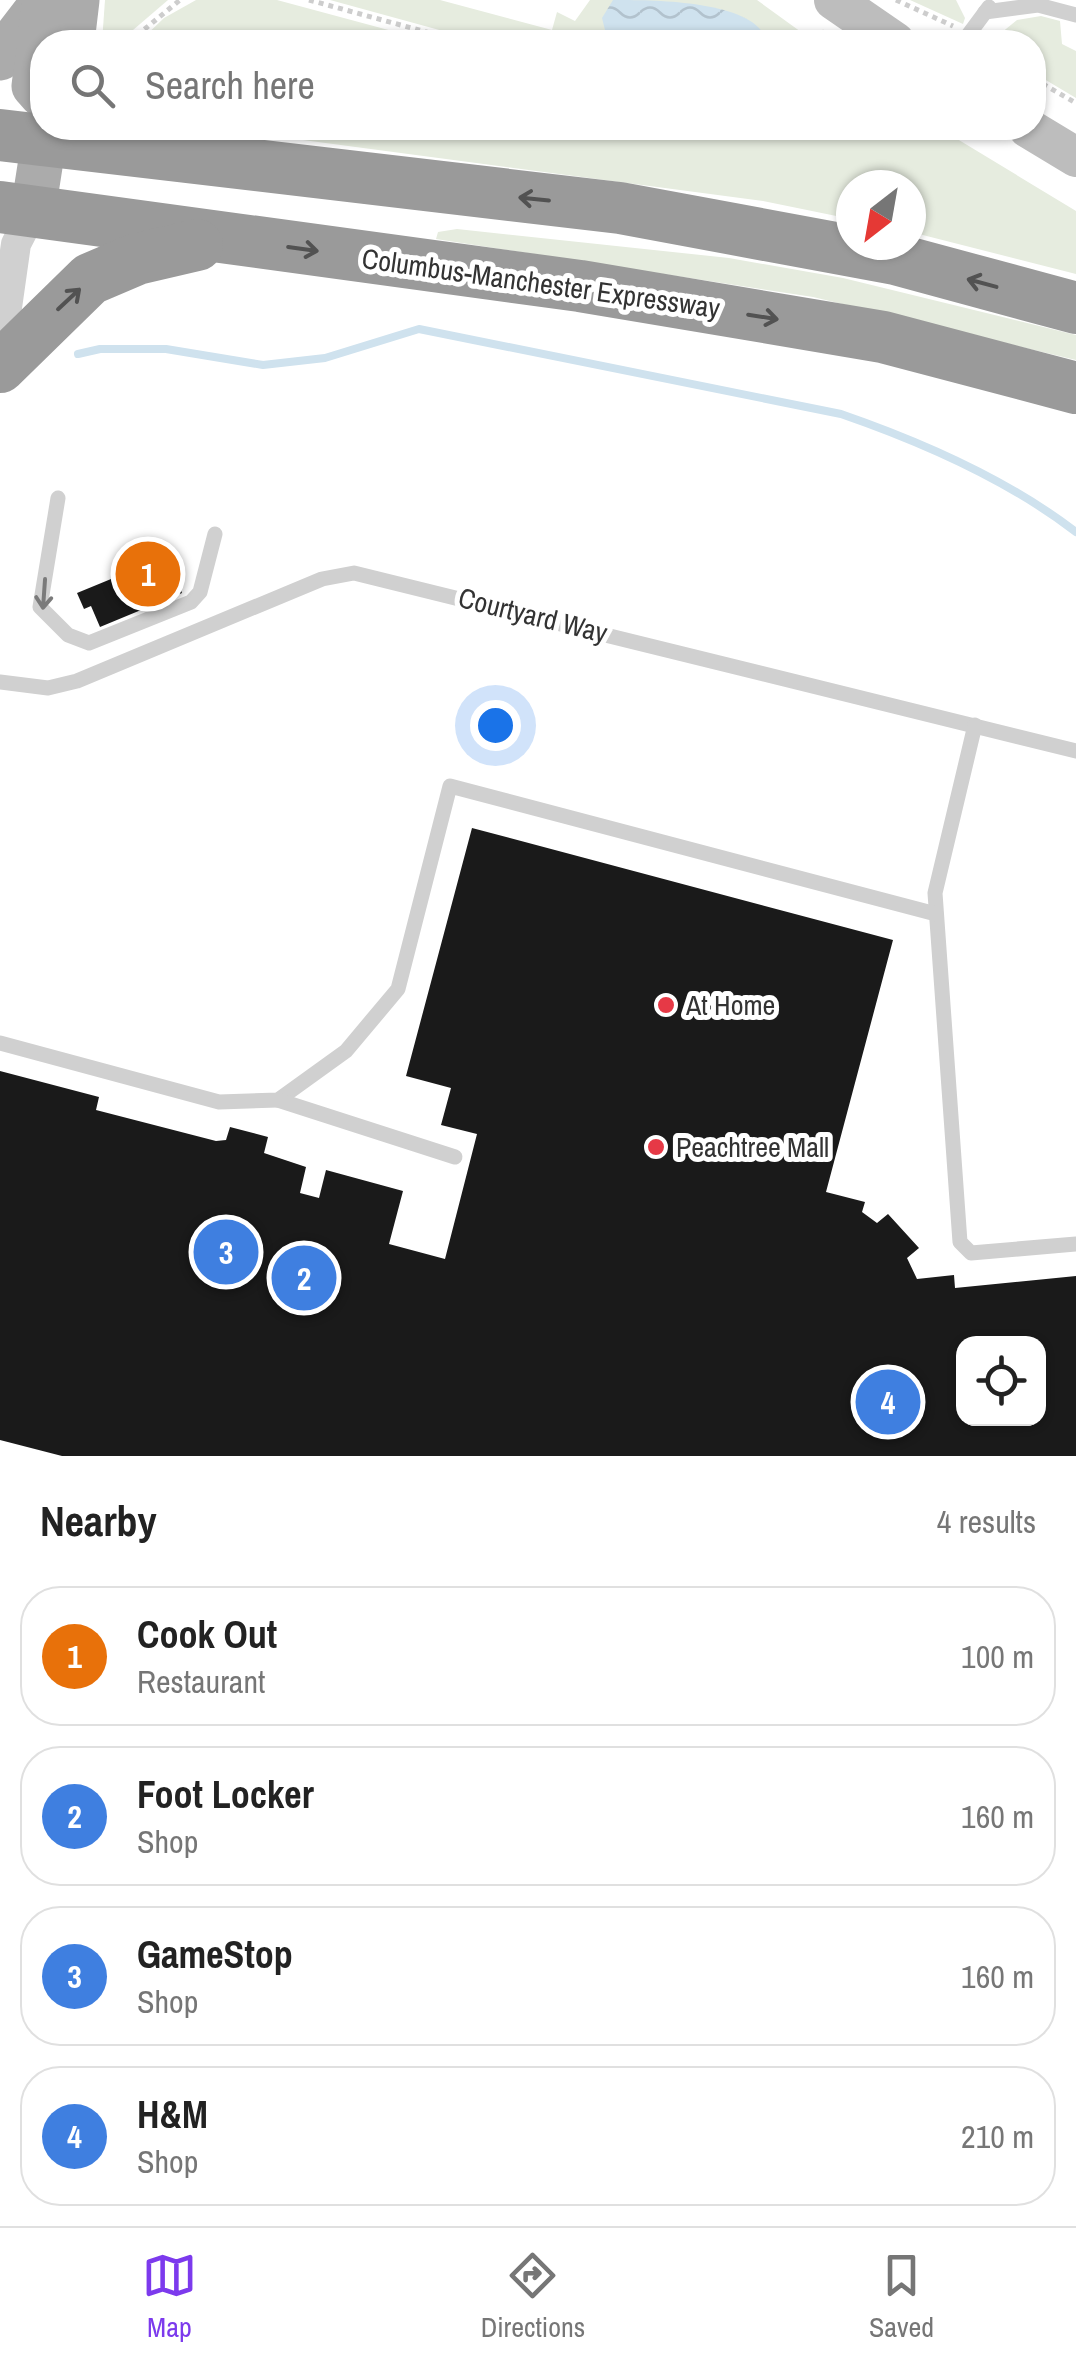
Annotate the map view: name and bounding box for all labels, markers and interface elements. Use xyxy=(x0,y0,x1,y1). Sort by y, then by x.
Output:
search box xyxy=(30,30,1046,140)
icon: search xyxy=(65,58,120,113)
text: Search here xyxy=(145,60,315,111)
north arrow xyxy=(836,170,926,260)
one-way arrow xyxy=(518,189,550,208)
street label: Columbus-Manchester Expressway xyxy=(360,239,723,327)
one-way arrow xyxy=(286,240,319,258)
one-way arrow xyxy=(967,272,998,291)
one-way arrow xyxy=(57,287,81,311)
one-way arrow xyxy=(746,308,779,327)
pin: 1 xyxy=(116,536,180,612)
one-way arrow xyxy=(34,577,53,609)
street label: Courtyard Way xyxy=(455,578,612,652)
your location xyxy=(470,700,521,751)
place label: At Home xyxy=(685,986,775,1024)
marker: At Home xyxy=(655,994,677,1016)
place label: Peachtree Mall xyxy=(676,1128,829,1166)
marker: Peachtree Mall xyxy=(645,1136,667,1158)
pin: 3 xyxy=(194,1214,258,1290)
pin: 2 xyxy=(272,1240,336,1316)
map controls xyxy=(956,1336,1046,1426)
button: locate xyxy=(956,1336,1046,1426)
pin: 4 xyxy=(856,1364,920,1440)
text: Nearby xyxy=(40,1493,157,1549)
text: 4 results xyxy=(937,1500,1036,1543)
text: Cook Out xyxy=(137,1609,277,1660)
text: 1 xyxy=(67,1635,82,1678)
text: 100 m xyxy=(961,1635,1034,1678)
text: Restaurant xyxy=(137,1660,265,1703)
text: Foot Locker xyxy=(137,1769,314,1820)
text: 2 xyxy=(67,1795,82,1838)
text: 160 m xyxy=(961,1795,1034,1838)
text: Shop xyxy=(137,1820,198,1863)
text: GameStop xyxy=(137,1929,293,1980)
text: 3 xyxy=(67,1955,82,1998)
text: 160 m xyxy=(961,1955,1034,1998)
text: Shop xyxy=(137,1980,198,2023)
text: H&M xyxy=(137,2089,208,2140)
text: 4 xyxy=(67,2115,82,2158)
text: 210 m xyxy=(961,2115,1034,2158)
text: Shop xyxy=(137,2140,198,2183)
tab: Map xyxy=(142,2248,197,2346)
tab: Directions xyxy=(481,2248,585,2346)
tab: Saved xyxy=(869,2248,934,2346)

